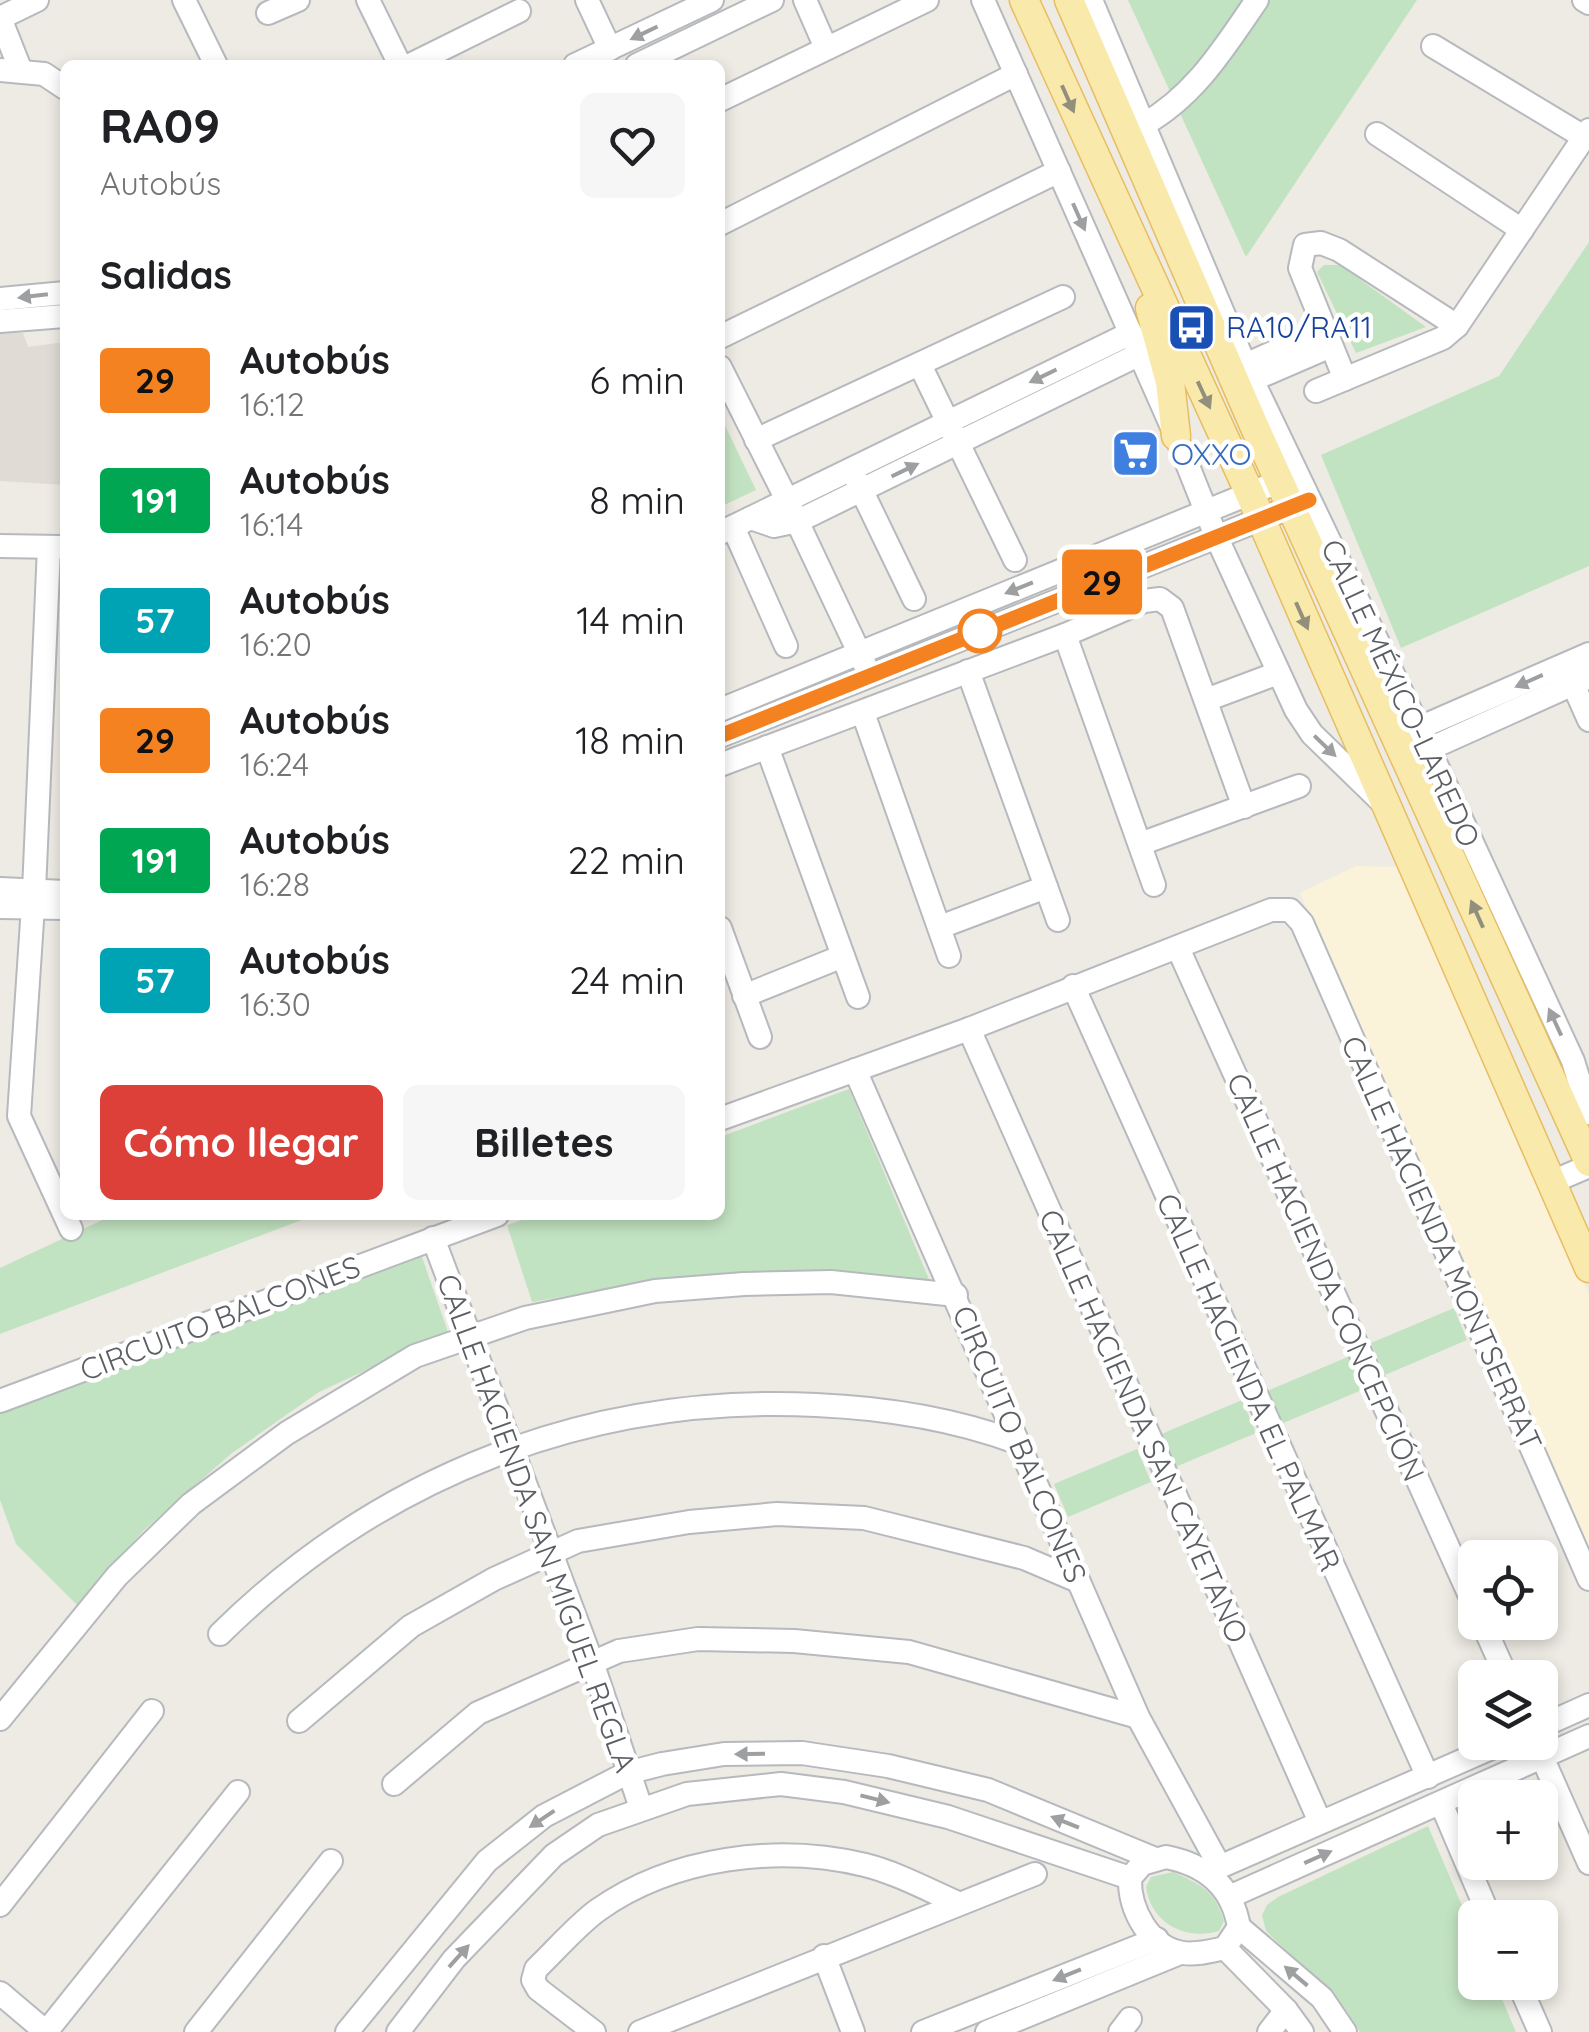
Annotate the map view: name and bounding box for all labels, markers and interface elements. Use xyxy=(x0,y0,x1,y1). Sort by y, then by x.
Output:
one-way arrow xyxy=(629,24,658,41)
one-way arrow xyxy=(1060,85,1077,114)
button: heart xyxy=(580,93,685,198)
text: RA09 xyxy=(100,95,220,155)
text: Autobús xyxy=(100,163,221,203)
one-way arrow xyxy=(1071,202,1087,232)
text: Salidas xyxy=(100,251,232,299)
one-way arrow xyxy=(16,288,48,304)
bus stop icon: RA10/RA11 xyxy=(1165,301,1217,353)
place label: RA10/RA11 xyxy=(1226,308,1372,346)
text: Autobús xyxy=(240,336,390,384)
text: 6 min xyxy=(589,356,685,404)
text: 29 xyxy=(135,358,175,402)
one-way arrow xyxy=(1028,367,1057,384)
one-way arrow xyxy=(1195,380,1212,409)
text: 16:12 xyxy=(240,384,305,424)
supermarket icon: OXXO xyxy=(1110,428,1162,480)
place label: OXXO xyxy=(1171,435,1252,473)
text: Autobús xyxy=(240,456,390,504)
one-way arrow xyxy=(891,461,920,478)
text: 8 min xyxy=(589,476,685,524)
text: 191 xyxy=(131,478,179,522)
text: 16:14 xyxy=(240,504,303,544)
street label: CALLE MÉXICO-LAREDO xyxy=(1313,533,1489,853)
line badge: 29 xyxy=(1057,550,1147,614)
text: 29 xyxy=(1082,560,1122,604)
text: Autobús xyxy=(240,576,390,624)
one-way arrow xyxy=(1003,581,1033,597)
text: 14 min xyxy=(576,596,685,644)
text: 57 xyxy=(135,598,175,642)
one-way arrow xyxy=(1294,601,1310,631)
unlabelled marker xyxy=(959,610,1001,652)
text: 16:20 xyxy=(240,624,312,664)
one-way arrow xyxy=(1514,672,1543,689)
text: Autobús xyxy=(240,696,390,744)
text: 18 min xyxy=(575,716,685,764)
text: 29 xyxy=(135,718,175,762)
one-way arrow xyxy=(1312,734,1336,757)
text: 16:24 xyxy=(240,744,309,784)
text: Autobús xyxy=(240,816,390,864)
text: 22 min xyxy=(568,836,685,884)
text: 191 xyxy=(131,838,179,882)
text: 16:28 xyxy=(240,864,310,904)
one-way arrow xyxy=(1469,899,1485,929)
text: Autobús xyxy=(240,936,390,984)
text: 24 min xyxy=(569,956,685,1004)
text: 57 xyxy=(135,958,175,1002)
text: 16:30 xyxy=(240,984,311,1024)
one-way arrow xyxy=(1546,1007,1563,1036)
street label: CALLE HACIENDA MONTSERRAT xyxy=(1333,1030,1551,1456)
street label: CALLE HACIENDA CONCEPCIÓN xyxy=(1219,1067,1433,1487)
button: Cómo llegar xyxy=(100,1085,383,1200)
button: Billetes xyxy=(403,1085,685,1200)
street label: CALLE HACIENDA EL PALMAR xyxy=(1148,1187,1350,1577)
street label: CALLE HACIENDA SAN CAYETANO xyxy=(1031,1203,1257,1649)
street label: CIRCUITO BALCONES xyxy=(75,1247,365,1389)
street label: CALLE HACIENDA SAN MIGUEL REGLA xyxy=(429,1269,645,1777)
street label: CIRCUITO BALCONES xyxy=(944,1300,1096,1588)
map controls xyxy=(1458,1540,1558,2000)
button: locate xyxy=(1458,1540,1558,1640)
button: layers xyxy=(1458,1660,1558,1760)
one-way arrow xyxy=(733,1746,765,1762)
button: + xyxy=(1458,1780,1558,1880)
one-way arrow xyxy=(860,1792,891,1807)
one-way arrow xyxy=(528,1810,555,1828)
one-way arrow xyxy=(1050,1814,1080,1830)
one-way arrow xyxy=(1303,1849,1333,1865)
button: − xyxy=(1458,1900,1558,2000)
one-way arrow xyxy=(447,1944,469,1969)
one-way arrow xyxy=(1284,1965,1309,1987)
one-way arrow xyxy=(1051,1967,1081,1983)

